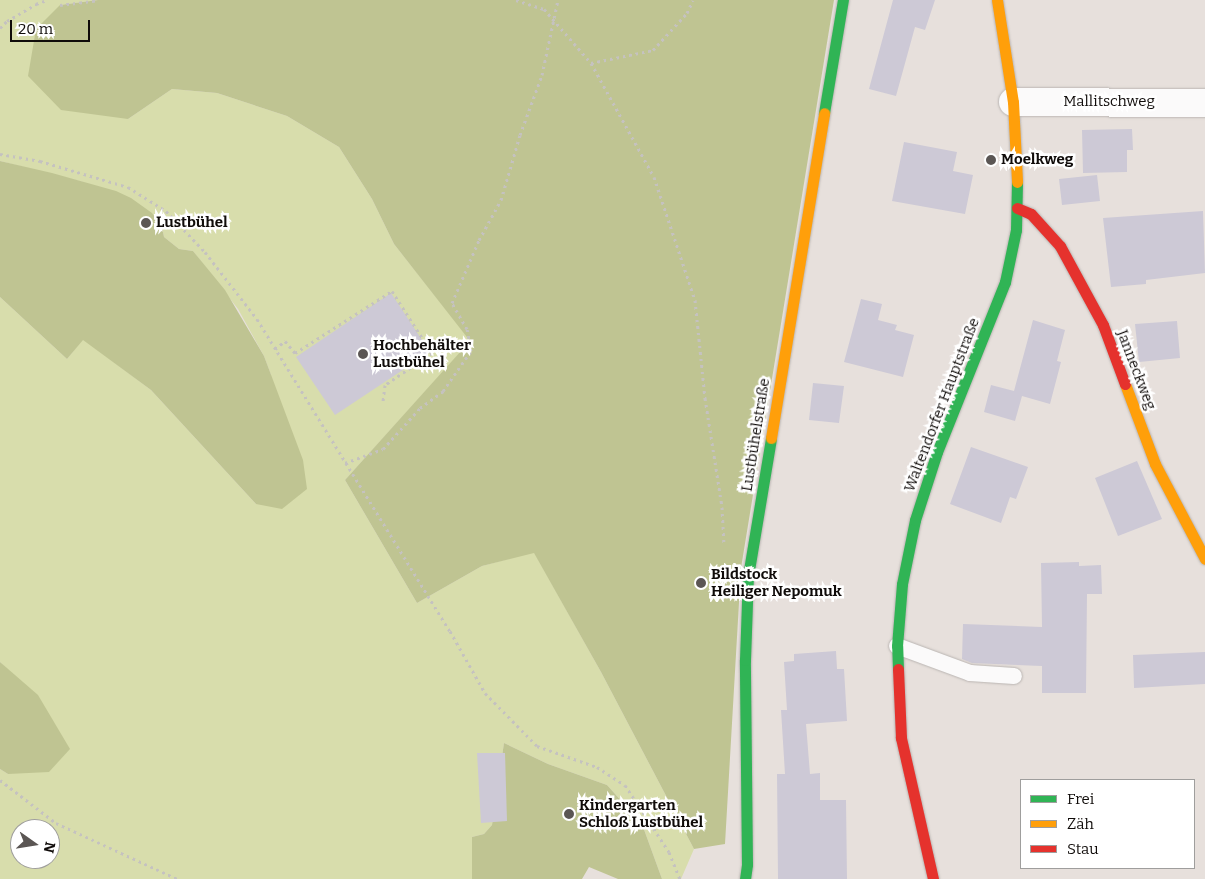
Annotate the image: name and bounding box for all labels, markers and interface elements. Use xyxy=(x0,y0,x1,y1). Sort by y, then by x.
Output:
scale bar xyxy=(12,10,92,42)
text: 20 m xyxy=(18,20,53,38)
street label: Mallitschweg xyxy=(1063,93,1155,111)
place label: Moelkweg xyxy=(1001,151,1073,169)
marker: Moelkweg xyxy=(985,154,997,166)
place label: Lustbühel xyxy=(156,214,228,232)
marker: Lustbühel xyxy=(140,217,152,229)
street label: Waltendorfer Hauptstraße xyxy=(901,316,983,494)
street label: Janneckweg xyxy=(1113,328,1159,412)
place label: Hochbehälter Lustbühel xyxy=(373,336,471,371)
marker: Hochbehälter Lustbühel xyxy=(357,348,369,360)
street label: Lustbühelstraße xyxy=(738,377,774,493)
place label: Bildstock Heiliger Nepomuk xyxy=(711,565,842,600)
marker: Bildstock Heiliger Nepomuk xyxy=(695,577,707,589)
legend xyxy=(1020,779,1195,869)
text: Frei xyxy=(1067,790,1094,808)
place label: Kindergarten Schloß Lustbühel xyxy=(579,796,703,831)
marker: Kindergarten Schloß Lustbühel xyxy=(563,808,575,820)
text: Zäh xyxy=(1067,815,1094,833)
north arrow xyxy=(10,819,60,869)
text: N xyxy=(40,840,59,854)
text: Stau xyxy=(1067,840,1099,858)

